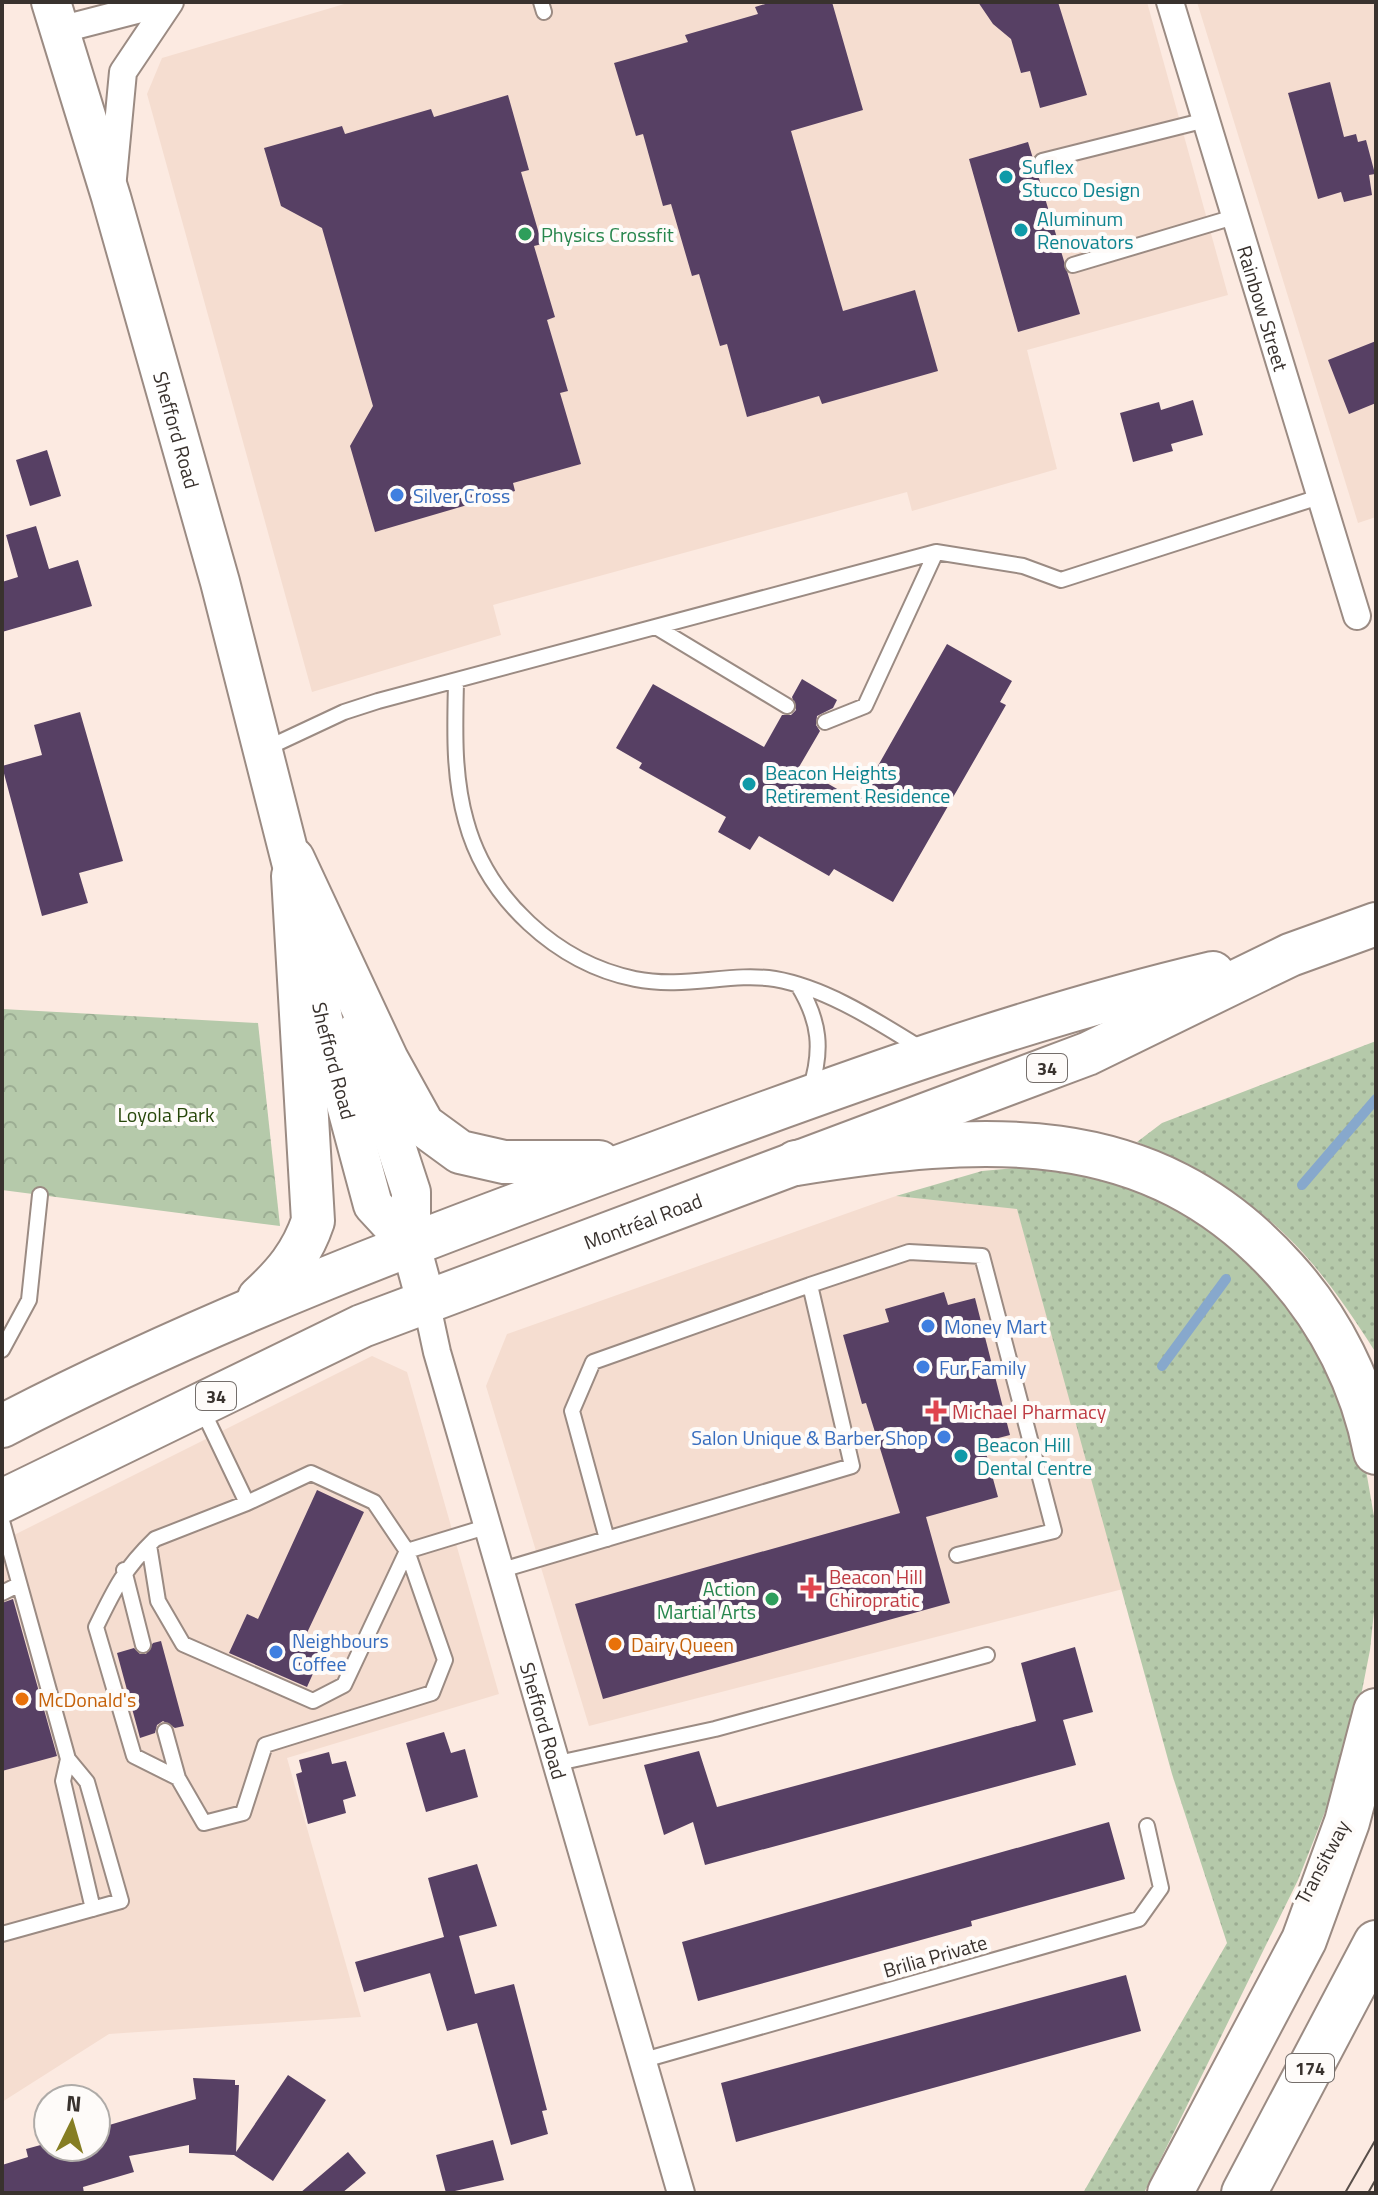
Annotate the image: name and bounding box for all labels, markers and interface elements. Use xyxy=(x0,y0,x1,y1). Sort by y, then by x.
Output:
place label: Suflex Stucco Design xyxy=(1022,151,1140,205)
marker: Suflex Stucco Design xyxy=(997,168,1015,186)
place label: Aluminum Renovators xyxy=(1037,203,1134,257)
place label: Physics Crossfit xyxy=(541,219,674,250)
marker: Aluminum Renovators xyxy=(1012,221,1030,239)
marker: Physics Crossfit xyxy=(516,225,534,243)
street label: Rainbow Street xyxy=(1229,242,1297,375)
street label: Shefford Road xyxy=(146,368,208,492)
place label: Silver Cross xyxy=(413,480,510,511)
marker: Silver Cross xyxy=(388,486,406,504)
place label: Beacon Heights Retirement Residence xyxy=(765,757,950,811)
marker: Beacon Heights Retirement Residence xyxy=(740,775,758,793)
street label: Shefford Road xyxy=(305,999,365,1123)
road number: 34 xyxy=(1027,1054,1067,1082)
park label: Loyola Park xyxy=(117,1099,215,1130)
street label: Montréal Road xyxy=(579,1184,706,1257)
place label: Money Mart xyxy=(944,1311,1047,1342)
marker: Money Mart xyxy=(919,1317,937,1335)
place label: Fur Family xyxy=(939,1352,1027,1383)
marker: Fur Family xyxy=(914,1358,932,1376)
road number: 34 xyxy=(196,1382,236,1410)
place label: Michael Pharmacy xyxy=(952,1396,1107,1427)
marker: Michael Pharmacy xyxy=(927,1402,945,1420)
place label: Salon Unique & Barber Shop xyxy=(691,1422,928,1453)
marker: Salon Unique & Barber Shop xyxy=(935,1428,953,1446)
place label: Beacon Hill Dental Centre xyxy=(977,1429,1092,1483)
marker: Beacon Hill Dental Centre xyxy=(952,1447,970,1465)
place label: Beacon Hill Chiropratic xyxy=(829,1561,923,1615)
place label: Action Martial Arts xyxy=(657,1573,756,1627)
marker: Beacon Hill Chiropratic xyxy=(800,1577,822,1599)
marker: Action Martial Arts xyxy=(763,1590,781,1608)
place label: Neighbours Coffee xyxy=(292,1625,389,1679)
place label: Dairy Queen xyxy=(631,1629,734,1660)
marker: Dairy Queen xyxy=(606,1635,624,1653)
marker: Neighbours Coffee xyxy=(267,1643,285,1661)
street label: Shefford Road xyxy=(512,1659,576,1783)
place label: McDonald's xyxy=(38,1684,136,1715)
marker: McDonald's xyxy=(13,1690,31,1708)
street label: Transitway xyxy=(1287,1814,1357,1910)
street label: Brilia Private xyxy=(879,1926,991,1986)
road number: 174 xyxy=(1286,2054,1334,2082)
north arrow xyxy=(32,2083,112,2163)
text: N xyxy=(65,2085,83,2121)

